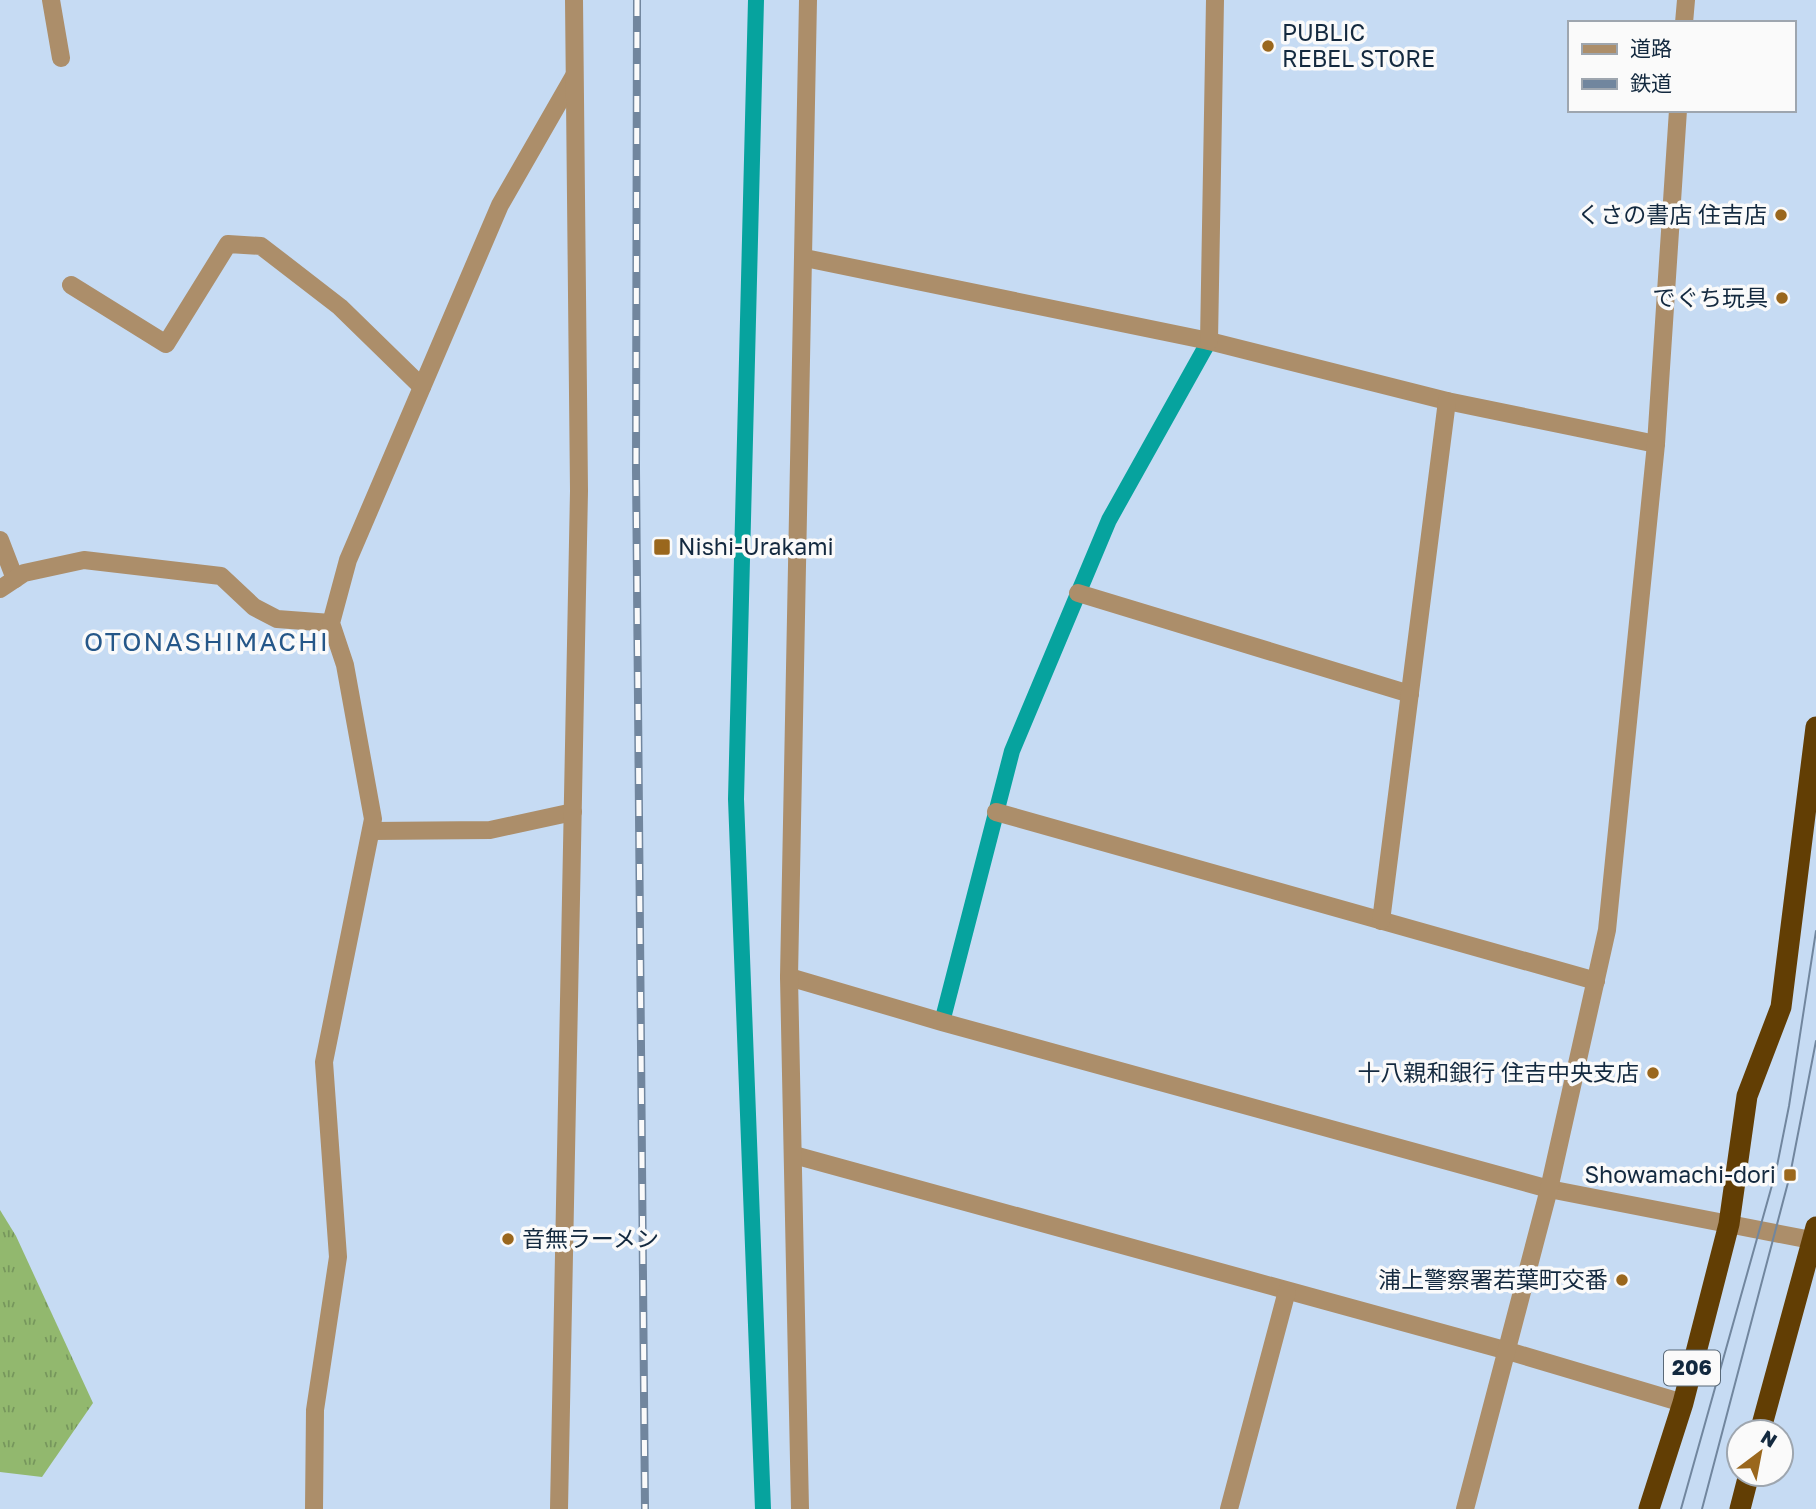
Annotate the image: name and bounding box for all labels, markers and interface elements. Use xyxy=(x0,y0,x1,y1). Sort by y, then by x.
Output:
place label: PUBLIC REBEL STORE xyxy=(1282,18,1435,72)
legend xyxy=(1568,21,1795,112)
text: 道路 xyxy=(1630,35,1672,61)
marker: PUBLIC REBEL STORE xyxy=(1260,38,1276,54)
text: 鉄道 xyxy=(1630,70,1672,96)
place label: くさの書店 住吉店 xyxy=(1577,200,1767,228)
marker: くさの書店 住吉店 xyxy=(1773,207,1789,223)
place label: でぐち玩具 xyxy=(1653,283,1768,311)
marker: でぐち玩具 xyxy=(1774,290,1790,306)
place label: Nishi-Urakami xyxy=(678,532,834,560)
marker: Nishi-Urakami xyxy=(652,537,672,557)
district label: OTONASHIMACHI xyxy=(84,626,330,657)
place label: 十八親和銀行 住吉中央支店 xyxy=(1357,1058,1639,1086)
marker: 十八親和銀行 住吉中央支店 xyxy=(1645,1065,1661,1081)
place label: Showamachi-dori xyxy=(1584,1160,1776,1188)
marker: Showamachi-dori xyxy=(1782,1167,1798,1183)
place label: 音無ラーメン xyxy=(522,1224,659,1252)
marker: 音無ラーメン xyxy=(500,1231,516,1247)
place label: 浦上警察署若葉町交番 xyxy=(1378,1265,1608,1293)
marker: 浦上警察署若葉町交番 xyxy=(1614,1272,1630,1288)
road number: 206 xyxy=(1664,1350,1720,1386)
north arrow xyxy=(1725,1418,1795,1488)
text: N xyxy=(1757,1425,1781,1452)

